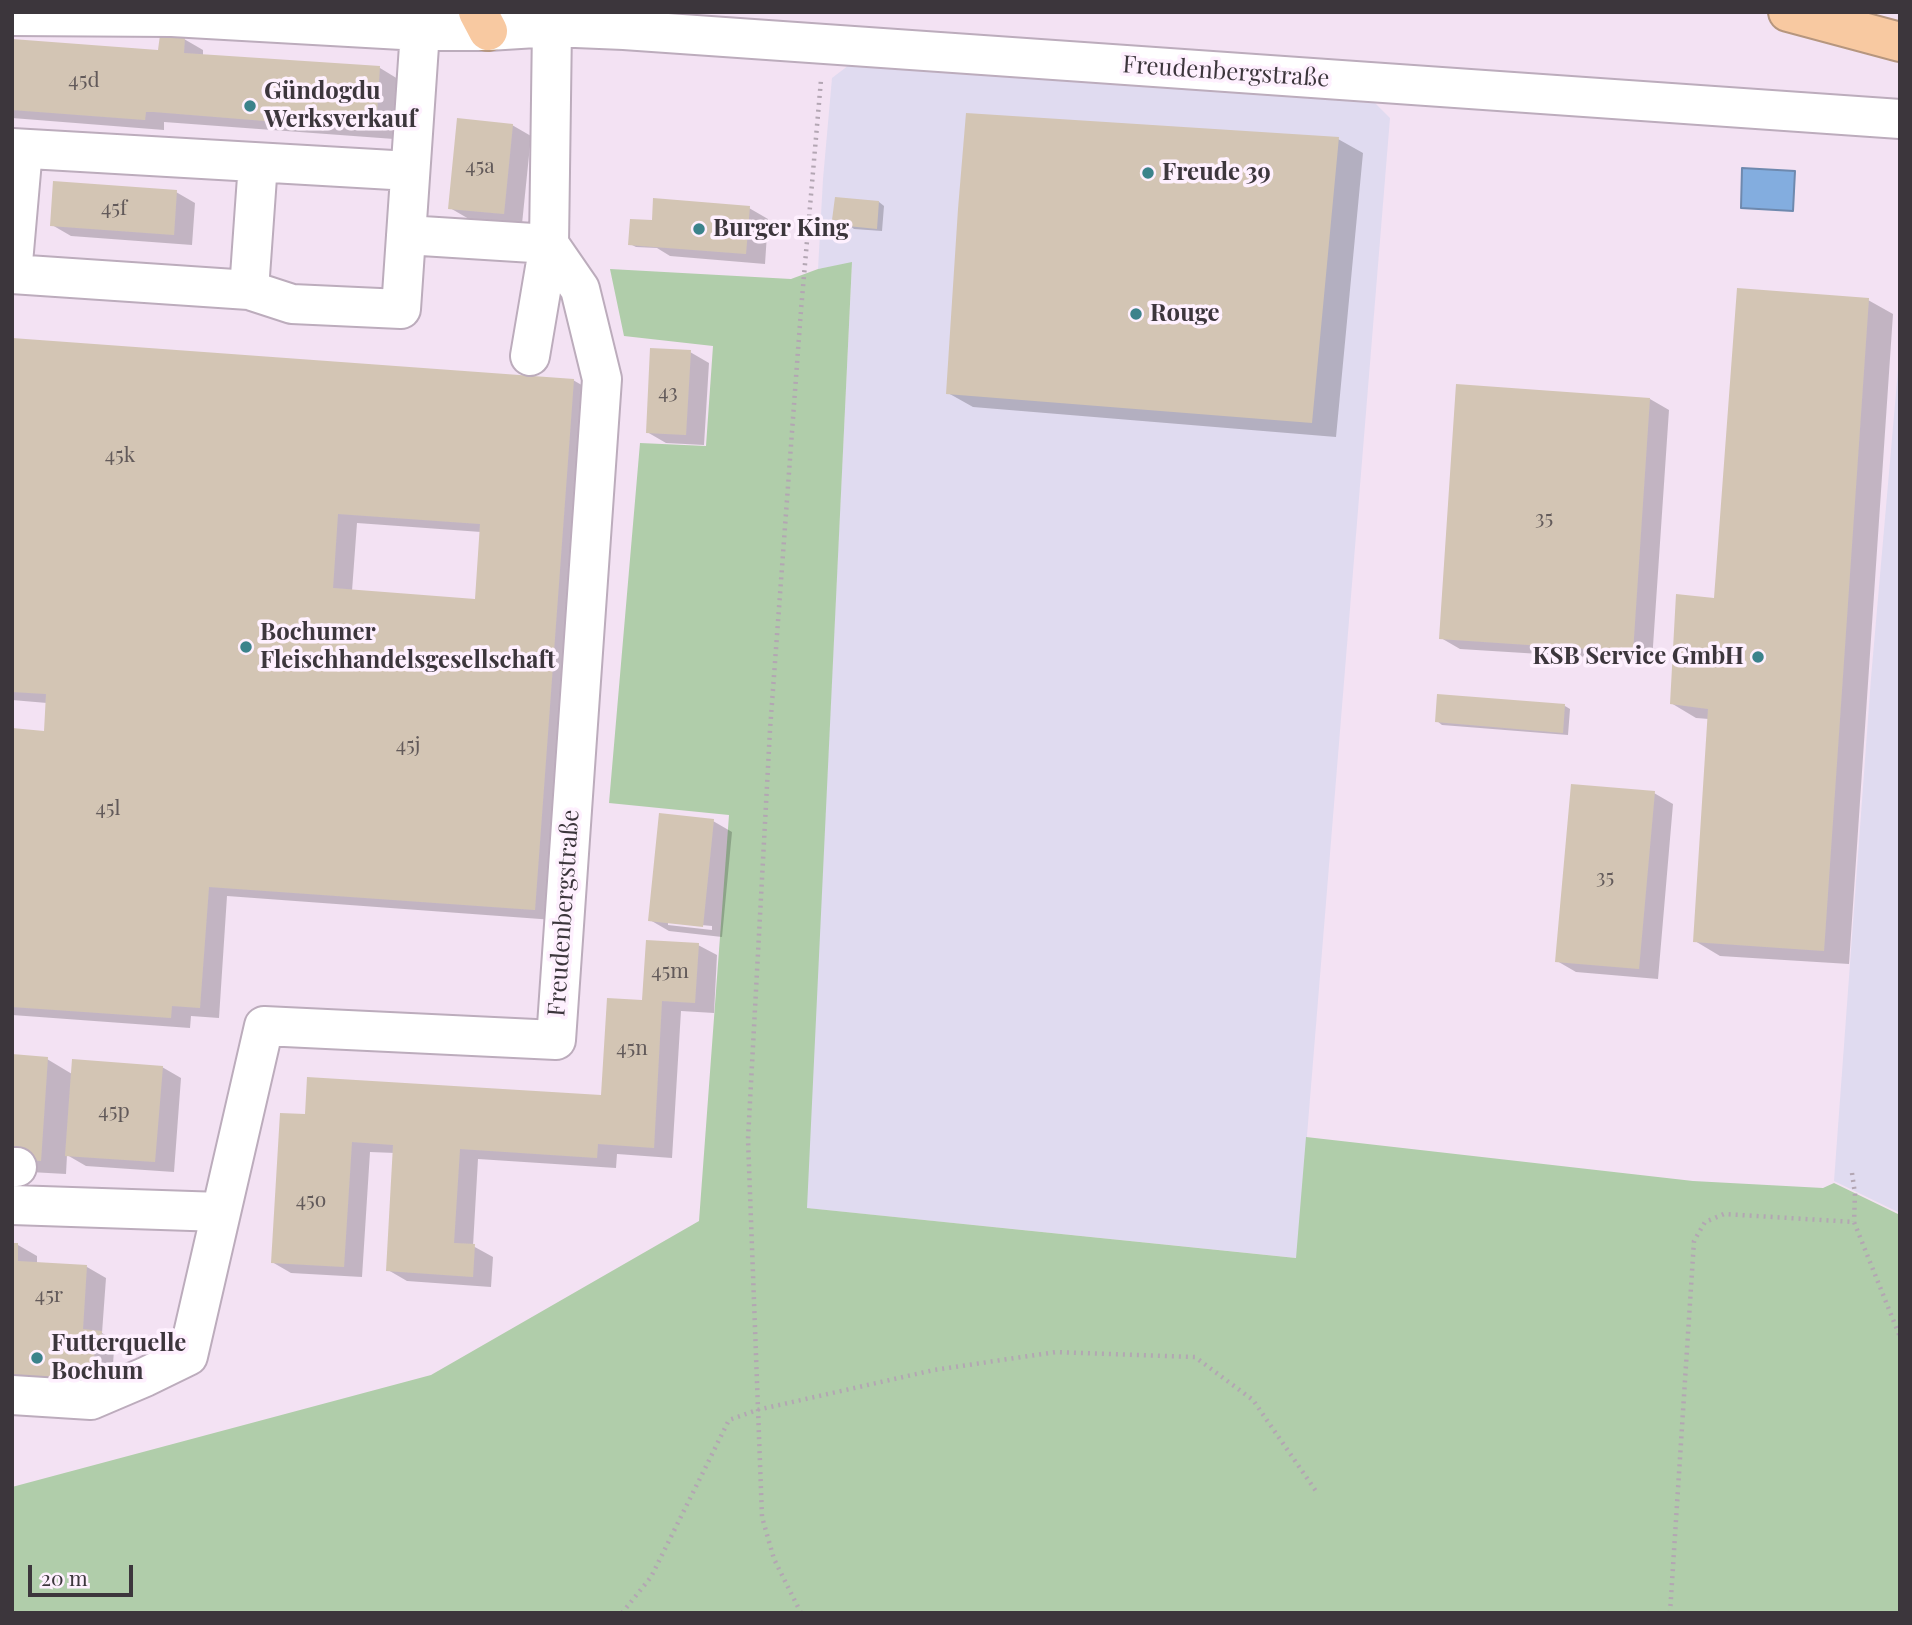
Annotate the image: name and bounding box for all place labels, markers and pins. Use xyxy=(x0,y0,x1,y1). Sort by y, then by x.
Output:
place label: Gündogdu Werksverkauf xyxy=(264,78,417,134)
marker: Gündogdu Werksverkauf xyxy=(242,98,258,114)
place label: Freude 39 xyxy=(1162,159,1271,187)
marker: Freude 39 xyxy=(1140,165,1156,181)
place label: Burger King xyxy=(713,215,849,243)
marker: Burger King xyxy=(691,221,707,237)
place label: Rouge xyxy=(1150,300,1220,328)
marker: Rouge xyxy=(1128,306,1144,322)
place label: Bochumer Fleischhandelsgesellschaft xyxy=(260,619,555,675)
marker: Bochumer Fleischhandelsgesellschaft xyxy=(238,639,254,655)
place label: KSB Service GmbH xyxy=(1532,643,1744,671)
marker: KSB Service GmbH xyxy=(1750,649,1766,665)
place label: Futterquelle Bochum xyxy=(51,1330,186,1386)
marker: Futterquelle Bochum xyxy=(29,1350,45,1366)

